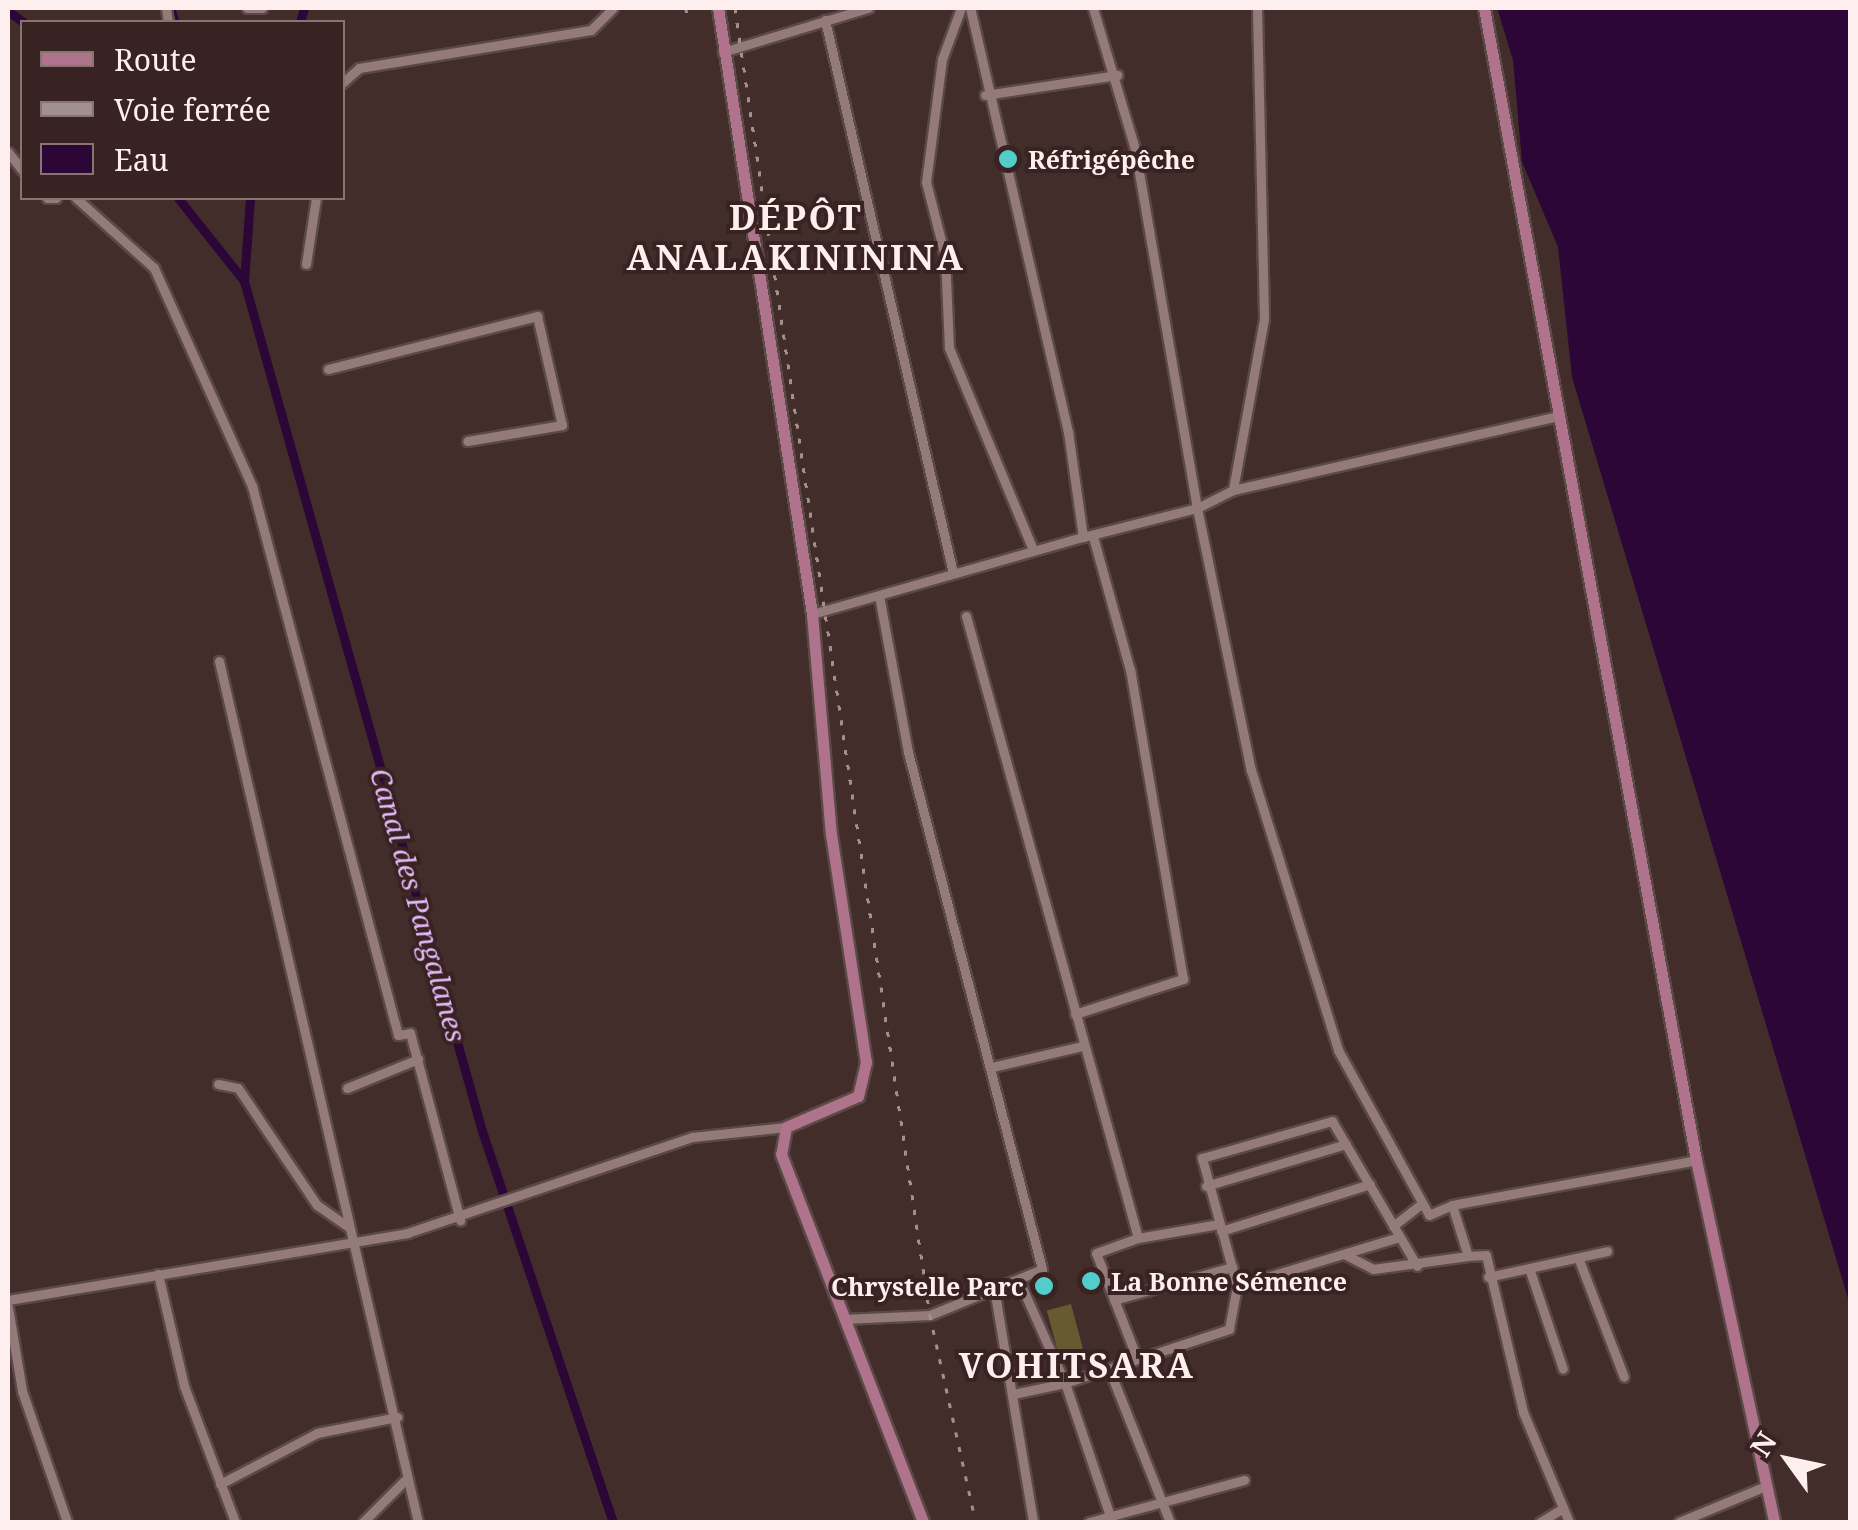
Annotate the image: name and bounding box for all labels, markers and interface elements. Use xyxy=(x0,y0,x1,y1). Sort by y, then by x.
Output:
legend xyxy=(20,20,345,200)
text: Route xyxy=(114,39,197,80)
text: Voie ferrée xyxy=(114,89,271,130)
text: Eau xyxy=(114,139,169,180)
place label: Réfrigépêche xyxy=(1028,144,1195,174)
marker: Réfrigépêche xyxy=(997,148,1019,170)
district label: DÉPÔT ANALAKINININA xyxy=(627,196,965,278)
water label: Canal des Pangalanes xyxy=(364,764,474,1046)
place label: La Bonne Sémence xyxy=(1111,1266,1347,1296)
marker: La Bonne Sémence xyxy=(1080,1270,1102,1292)
place label: Chrystelle Parc xyxy=(831,1271,1024,1301)
marker: Chrystelle Parc xyxy=(1033,1275,1055,1297)
district label: VOHITSARA xyxy=(959,1344,1195,1386)
north arrow xyxy=(1738,1410,1838,1510)
text: N xyxy=(1741,1424,1785,1463)

